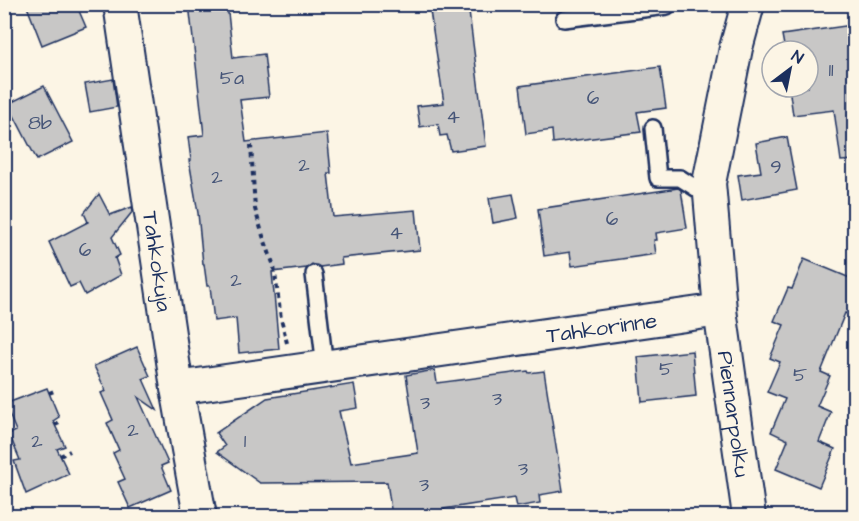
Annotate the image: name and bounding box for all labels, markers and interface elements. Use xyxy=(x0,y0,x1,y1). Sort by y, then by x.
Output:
north arrow xyxy=(760,39,820,99)
text: N xyxy=(787,45,808,69)
house number: 11 xyxy=(828,56,834,84)
house number: 5a xyxy=(220,64,244,92)
house number: 6 xyxy=(587,84,600,112)
house number: 4 xyxy=(446,103,460,131)
house number: 8b xyxy=(28,109,52,137)
house number: 2 xyxy=(298,151,310,179)
house number: 9 xyxy=(770,153,782,181)
house number: 2 xyxy=(211,163,223,191)
house number: 6 xyxy=(606,205,619,233)
street label: Tahkokuja xyxy=(134,209,179,314)
house number: 4 xyxy=(389,219,403,247)
house number: 6 xyxy=(79,236,92,264)
house number: 2 xyxy=(230,266,242,294)
street label: Tahkorinne xyxy=(545,305,659,352)
street label: Piennarpolku xyxy=(709,349,757,479)
house number: 5 xyxy=(659,355,673,383)
house number: 5 xyxy=(793,361,807,389)
house number: 3 xyxy=(492,385,502,413)
house number: 3 xyxy=(420,389,430,417)
house number: 2 xyxy=(127,416,139,444)
house number: 2 xyxy=(31,427,43,455)
house number: 1 xyxy=(244,427,247,455)
house number: 3 xyxy=(518,455,528,483)
house number: 3 xyxy=(419,471,429,499)

